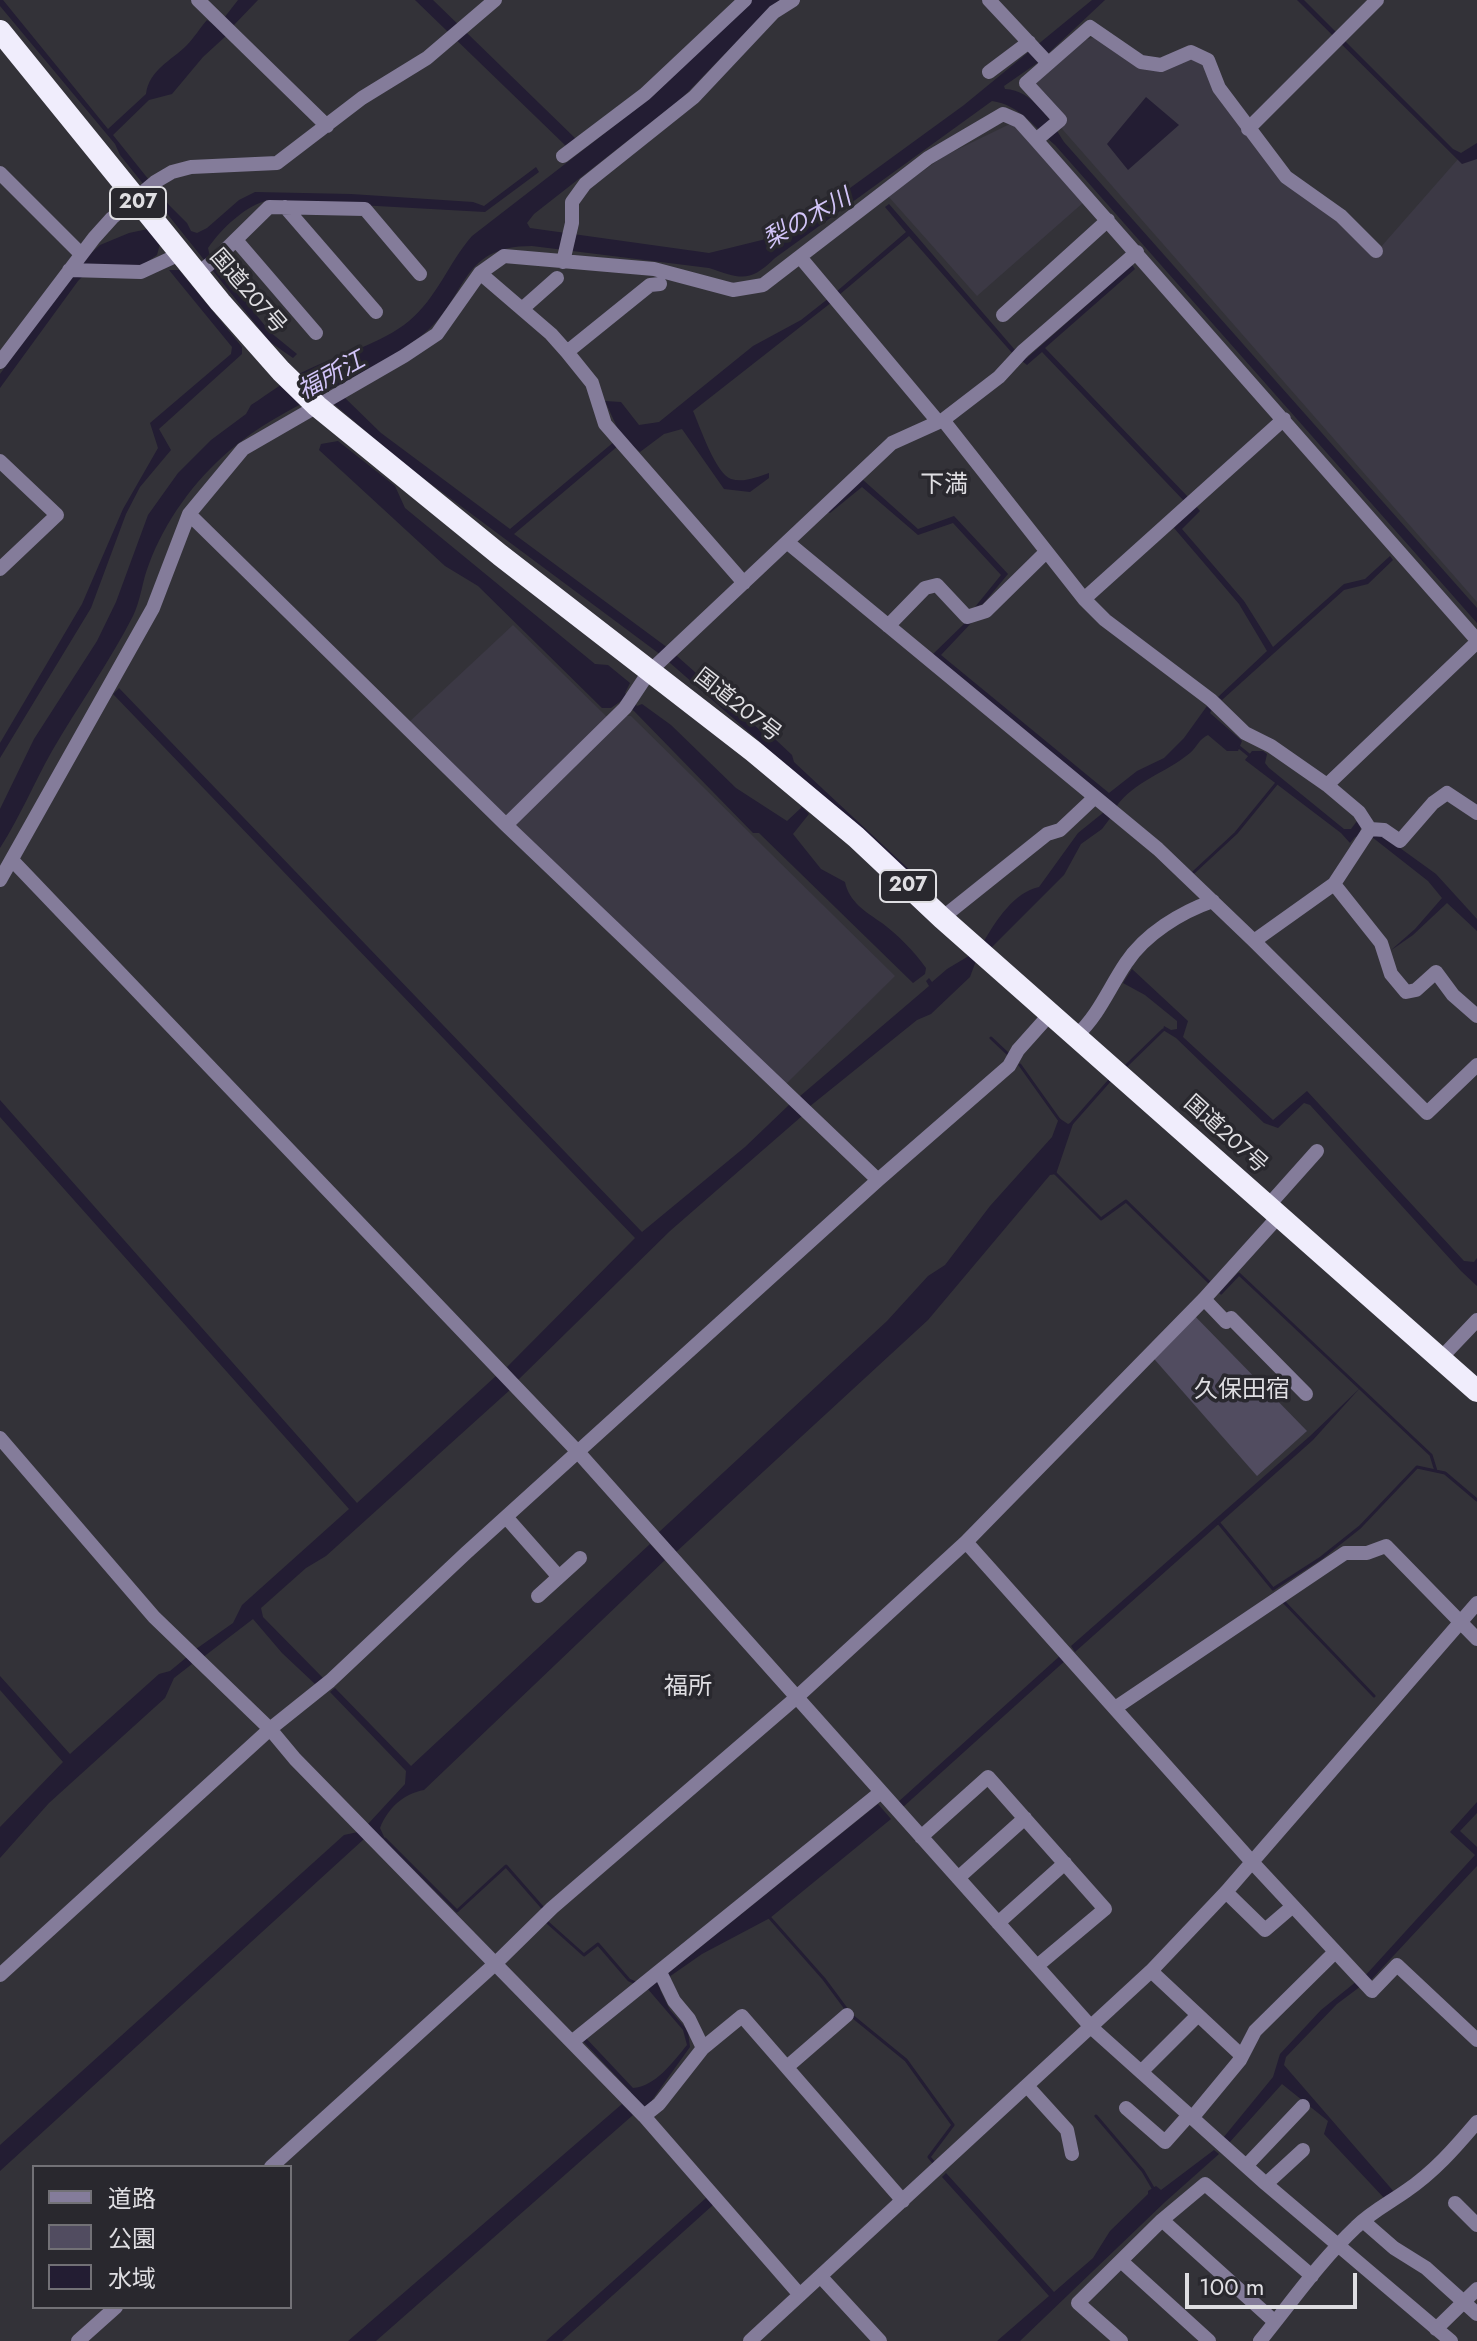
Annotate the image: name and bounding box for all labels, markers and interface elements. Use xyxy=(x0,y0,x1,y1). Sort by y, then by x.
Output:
water label: 梨の木川 xyxy=(759,184,857,256)
road number: 207 xyxy=(110,187,166,219)
street label: 国道207号 xyxy=(203,244,291,340)
water label: 福所江 xyxy=(294,347,370,407)
district label: 下満 xyxy=(920,472,968,500)
street label: 国道207号 xyxy=(688,664,786,748)
road number: 207 xyxy=(880,870,936,902)
street label: 国道207号 xyxy=(1178,1091,1272,1179)
district label: 久保田宿 xyxy=(1194,1377,1290,1405)
district label: 福所 xyxy=(664,1674,712,1702)
legend xyxy=(32,2165,292,2309)
text: 道路 xyxy=(108,2181,156,2216)
text: 公園 xyxy=(108,2221,156,2256)
scale bar xyxy=(1189,2257,1361,2307)
text: 水域 xyxy=(108,2261,156,2296)
text: 100 m xyxy=(1199,2269,1265,2304)

